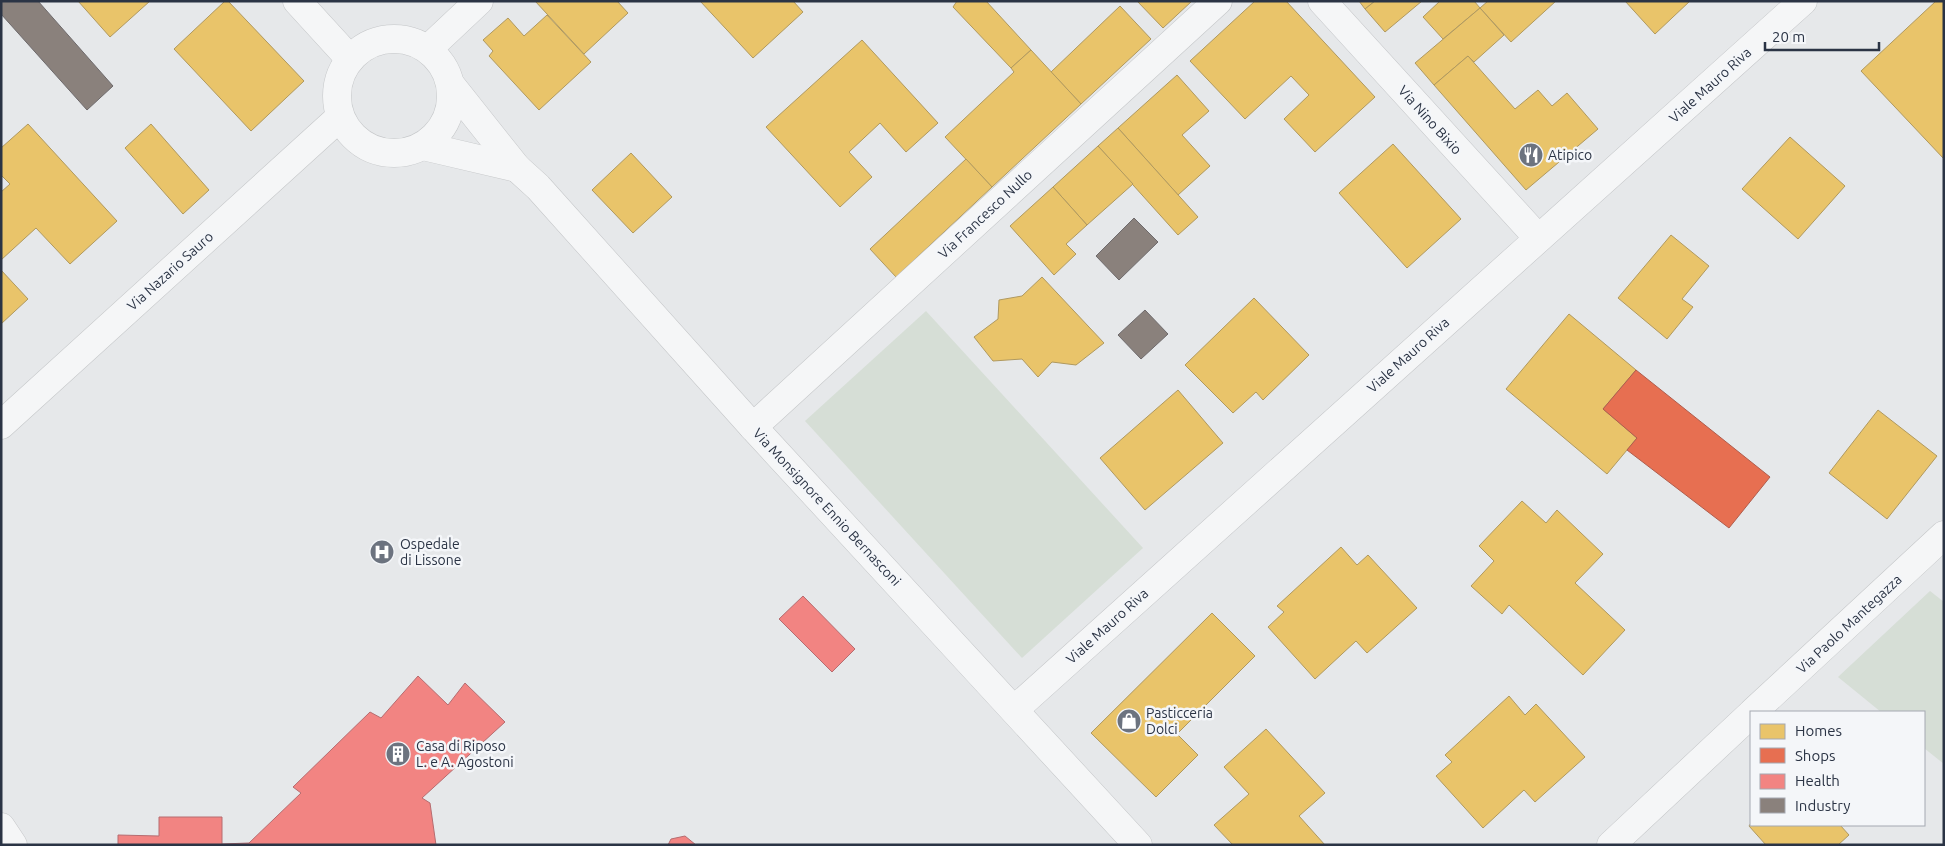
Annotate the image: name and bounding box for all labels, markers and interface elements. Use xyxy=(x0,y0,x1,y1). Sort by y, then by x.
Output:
scale bar xyxy=(1765,20,1879,52)
text: 20 m xyxy=(1772,28,1805,45)
street label: Viale Mauro Riva xyxy=(1666,44,1754,126)
street label: Via Nino Bixio xyxy=(1395,82,1465,158)
restaurant icon: Atipico xyxy=(1518,142,1544,168)
place label: Atipico xyxy=(1548,147,1592,163)
street label: Via Francesco Nullo xyxy=(935,166,1035,262)
street label: Via Nazario Sauro xyxy=(124,228,216,314)
street label: Viale Mauro Riva xyxy=(1364,314,1452,396)
street label: Via Monsignore Ennio Bernasconi xyxy=(750,425,904,589)
place label: Ospedale di Lissone xyxy=(400,536,461,568)
hospital icon: Ospedale di Lissone xyxy=(369,539,395,565)
street label: Via Paolo Mantegazza xyxy=(1793,571,1905,677)
street label: Viale Mauro Riva xyxy=(1063,585,1151,667)
place label: Pasticceria Dolci xyxy=(1146,705,1213,737)
shop icon: Pasticceria Dolci xyxy=(1116,708,1142,734)
legend xyxy=(1750,711,1925,826)
text: Homes xyxy=(1795,722,1842,739)
place label: Casa di Riposo L. e A. Agostoni xyxy=(416,738,514,770)
building icon: Casa di Riposo L. e A. Agostoni xyxy=(385,741,411,767)
text: Shops xyxy=(1795,747,1836,764)
text: Health xyxy=(1795,772,1840,789)
text: Industry xyxy=(1795,797,1850,814)

